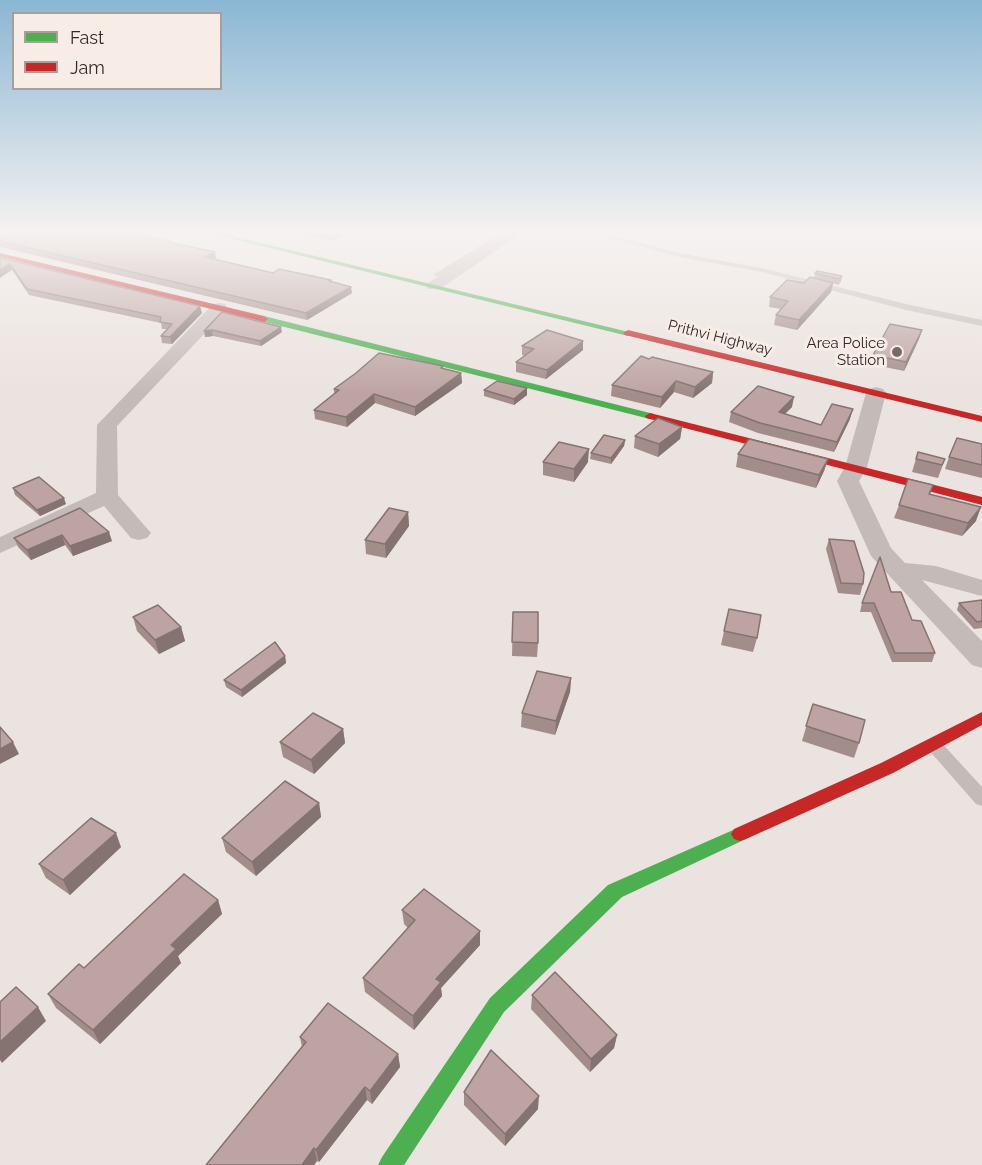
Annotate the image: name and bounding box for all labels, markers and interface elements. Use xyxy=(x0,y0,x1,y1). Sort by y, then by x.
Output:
legend xyxy=(12,12,222,90)
text: Fast xyxy=(70,27,104,48)
text: Jam xyxy=(70,57,105,78)
street label: Prithvi Highway xyxy=(666,316,774,360)
place label: Area Police Station xyxy=(807,334,885,369)
marker: Area Police Station xyxy=(890,345,904,359)

